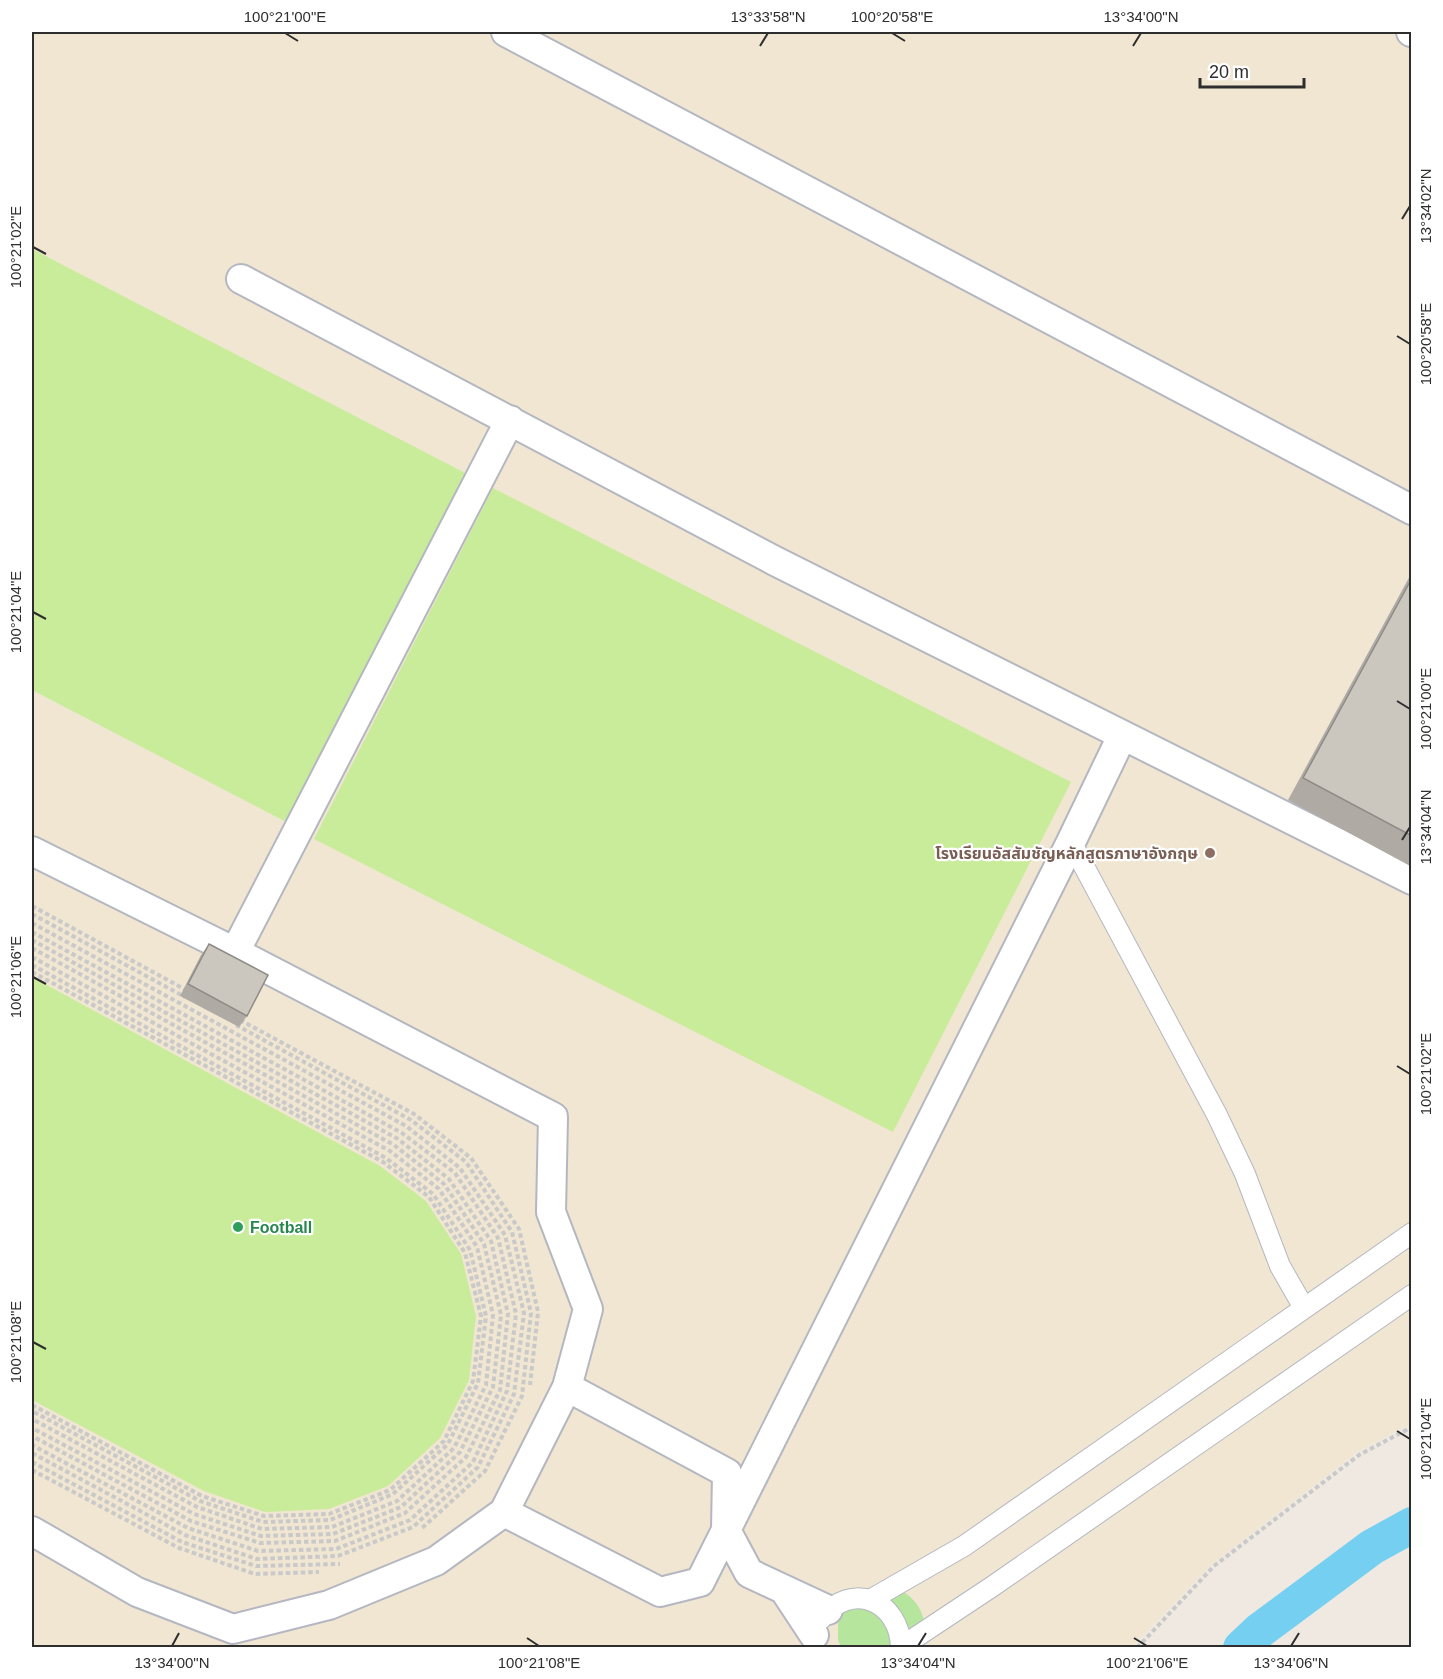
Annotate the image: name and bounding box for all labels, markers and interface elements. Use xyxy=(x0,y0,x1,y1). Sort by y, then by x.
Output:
text: 100°21'00"E xyxy=(244,8,326,25)
text: 13°33'58"N xyxy=(730,8,806,25)
text: 100°20'58"E xyxy=(851,8,933,25)
text: 13°34'00"N xyxy=(1103,8,1179,25)
scale bar xyxy=(1200,51,1304,89)
text: 20 m xyxy=(1209,62,1249,82)
text: 13°34'02"N xyxy=(1417,168,1434,244)
text: 100°21'02"E xyxy=(7,206,24,288)
text: 100°20'58"E xyxy=(1417,303,1434,385)
text: 100°21'04"E xyxy=(7,571,24,653)
text: 100°21'00"E xyxy=(1417,668,1434,750)
text: 13°34'04"N xyxy=(1417,789,1434,865)
place label: โรงเรียนอัสสัมชัญหลักสูตรภาษาอังกฤษ xyxy=(935,845,1198,864)
marker: โรงเรียนอัสสัมชัญหลักสูตรภาษาอังกฤษ xyxy=(1203,846,1217,860)
text: 100°21'06"E xyxy=(7,936,24,1018)
text: 100°21'02"E xyxy=(1417,1033,1434,1115)
place label: Football xyxy=(250,1219,312,1236)
marker: Football xyxy=(231,1220,245,1234)
text: 100°21'08"E xyxy=(7,1301,24,1383)
text: 100°21'04"E xyxy=(1417,1398,1434,1480)
text: 13°34'00"N xyxy=(134,1654,210,1671)
text: 100°21'08"E xyxy=(498,1654,580,1671)
text: 13°34'04"N xyxy=(880,1654,956,1671)
text: 100°21'06"E xyxy=(1106,1654,1188,1671)
text: 13°34'06"N xyxy=(1253,1654,1329,1671)

